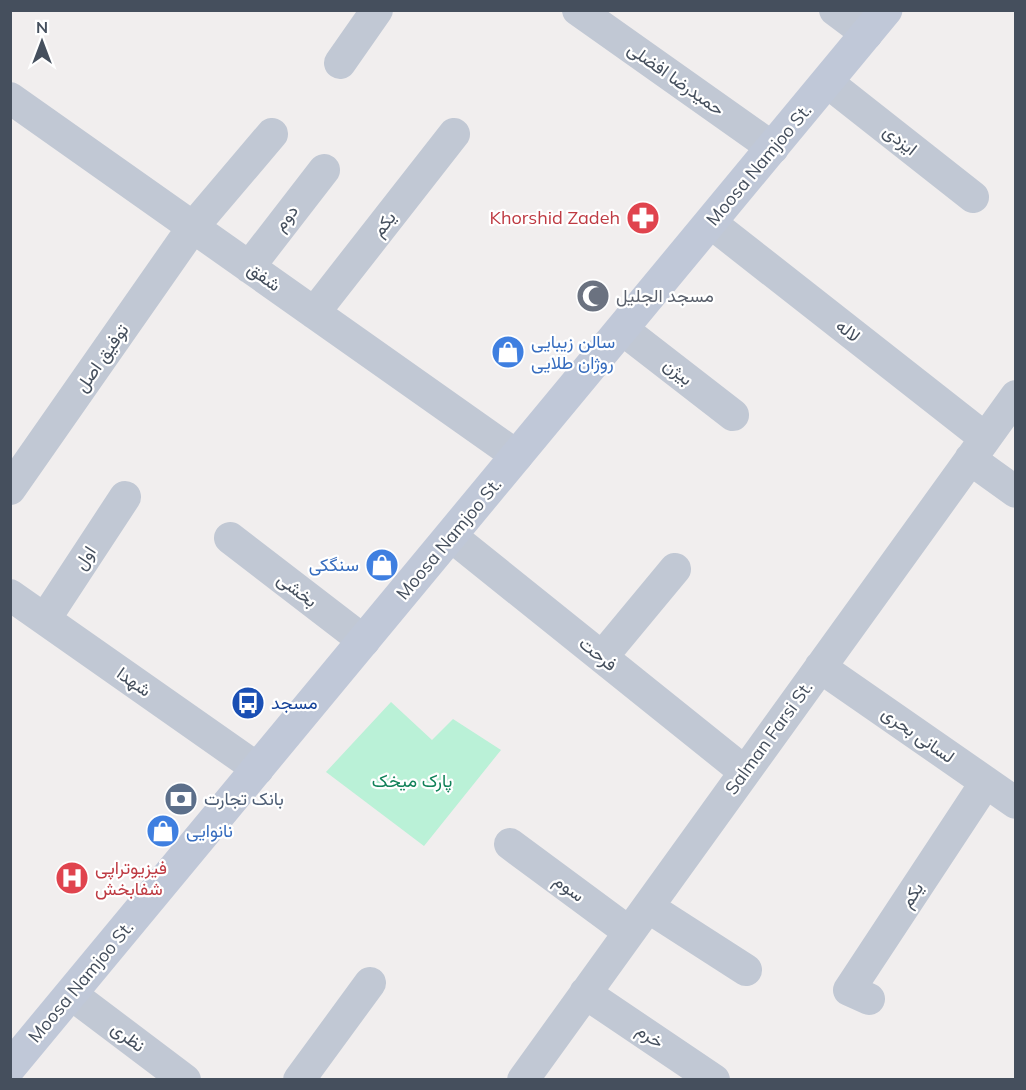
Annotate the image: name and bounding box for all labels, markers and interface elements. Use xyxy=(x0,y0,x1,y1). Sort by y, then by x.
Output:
north arrow xyxy=(12,12,72,72)
text: N xyxy=(36,17,48,37)
street label: حمیدرضا افضلی xyxy=(623,37,729,120)
street label: Moosa Namjoo St. xyxy=(701,99,816,230)
street label: ایزدی xyxy=(879,119,922,160)
street label: دوم xyxy=(268,200,304,236)
pharmacy icon: Khorshid Zadeh xyxy=(625,200,661,236)
street label: یکم xyxy=(366,206,402,242)
place label: Khorshid Zadeh xyxy=(490,206,620,229)
street label: شفق xyxy=(243,257,285,296)
mosque icon: مسجد الجلیل xyxy=(575,278,611,314)
place label: مسجد الجلیل xyxy=(616,284,714,307)
street label: لاله xyxy=(831,314,865,347)
street label: توفیق اصل xyxy=(70,319,133,396)
place label: سالن زیبایی روژان طلایی xyxy=(531,330,615,374)
shop icon: سالن زیبایی روژان طلایی xyxy=(490,334,526,370)
street label: بیژن xyxy=(659,353,698,390)
street label: Moosa Namjoo St. xyxy=(391,473,506,604)
street label: اول xyxy=(68,542,101,574)
shop icon: سنگکی xyxy=(364,547,400,583)
place label: سنگکی xyxy=(309,553,359,576)
street label: بخشی xyxy=(273,567,322,612)
street label: فرحت xyxy=(575,631,622,676)
street label: شهدا xyxy=(113,662,156,702)
street label: Salman Farsi St. xyxy=(720,676,818,799)
bus stop icon: مسجد xyxy=(230,685,266,721)
place label: مسجد xyxy=(271,691,318,714)
street label: لسانی بحری xyxy=(877,701,959,768)
park label: پارک میخک xyxy=(372,769,452,793)
bank icon: بانک تجارت xyxy=(163,781,199,817)
place label: بانک تجارت xyxy=(204,787,284,810)
shop icon: نانوایی xyxy=(145,813,181,849)
place label: نانوایی xyxy=(186,819,233,842)
place label: فیزیوتراپی شفابخش xyxy=(95,856,167,900)
hospital icon: فیزیوتراپی شفابخش xyxy=(54,860,90,896)
street label: سوم xyxy=(549,869,589,907)
street label: یکم xyxy=(895,877,929,913)
street label: Moosa Namjoo St. xyxy=(23,916,138,1047)
street label: نظری xyxy=(107,1016,150,1057)
street label: خرم xyxy=(632,1018,668,1054)

